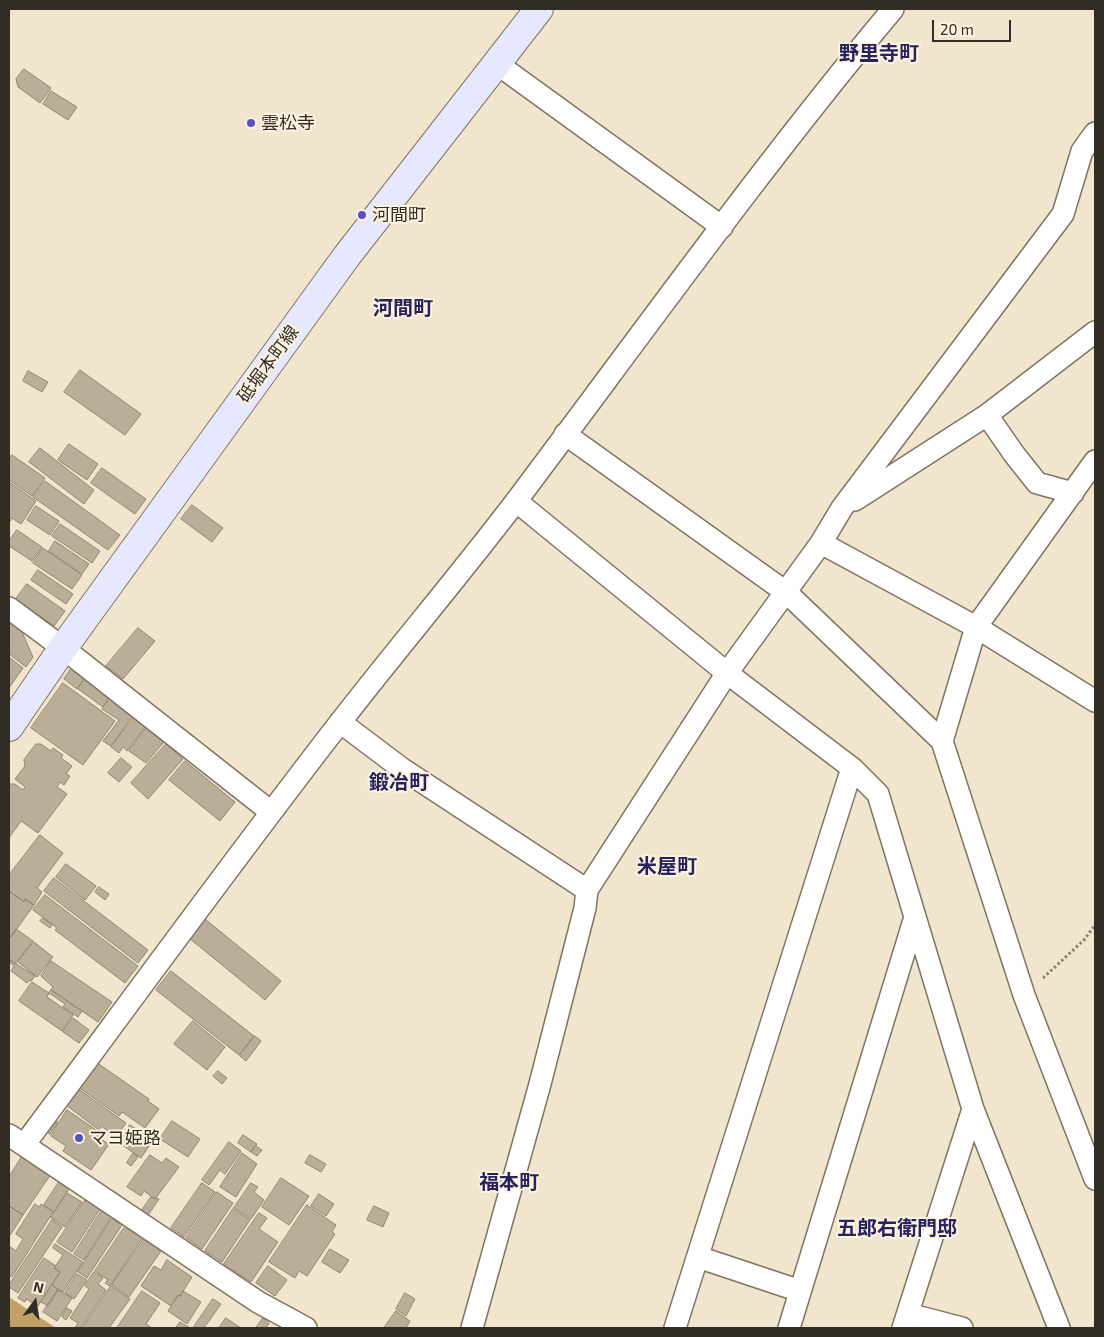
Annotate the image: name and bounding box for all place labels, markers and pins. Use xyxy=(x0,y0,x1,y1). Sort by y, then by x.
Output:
place label: 雲松寺 xyxy=(261,112,315,134)
marker: 雲松寺 xyxy=(245,117,257,129)
place label: 河間町 xyxy=(372,204,426,226)
marker: 河間町 xyxy=(356,209,368,221)
place label: マヨ姫路 xyxy=(89,1127,161,1149)
marker: マヨ姫路 xyxy=(73,1132,85,1144)

